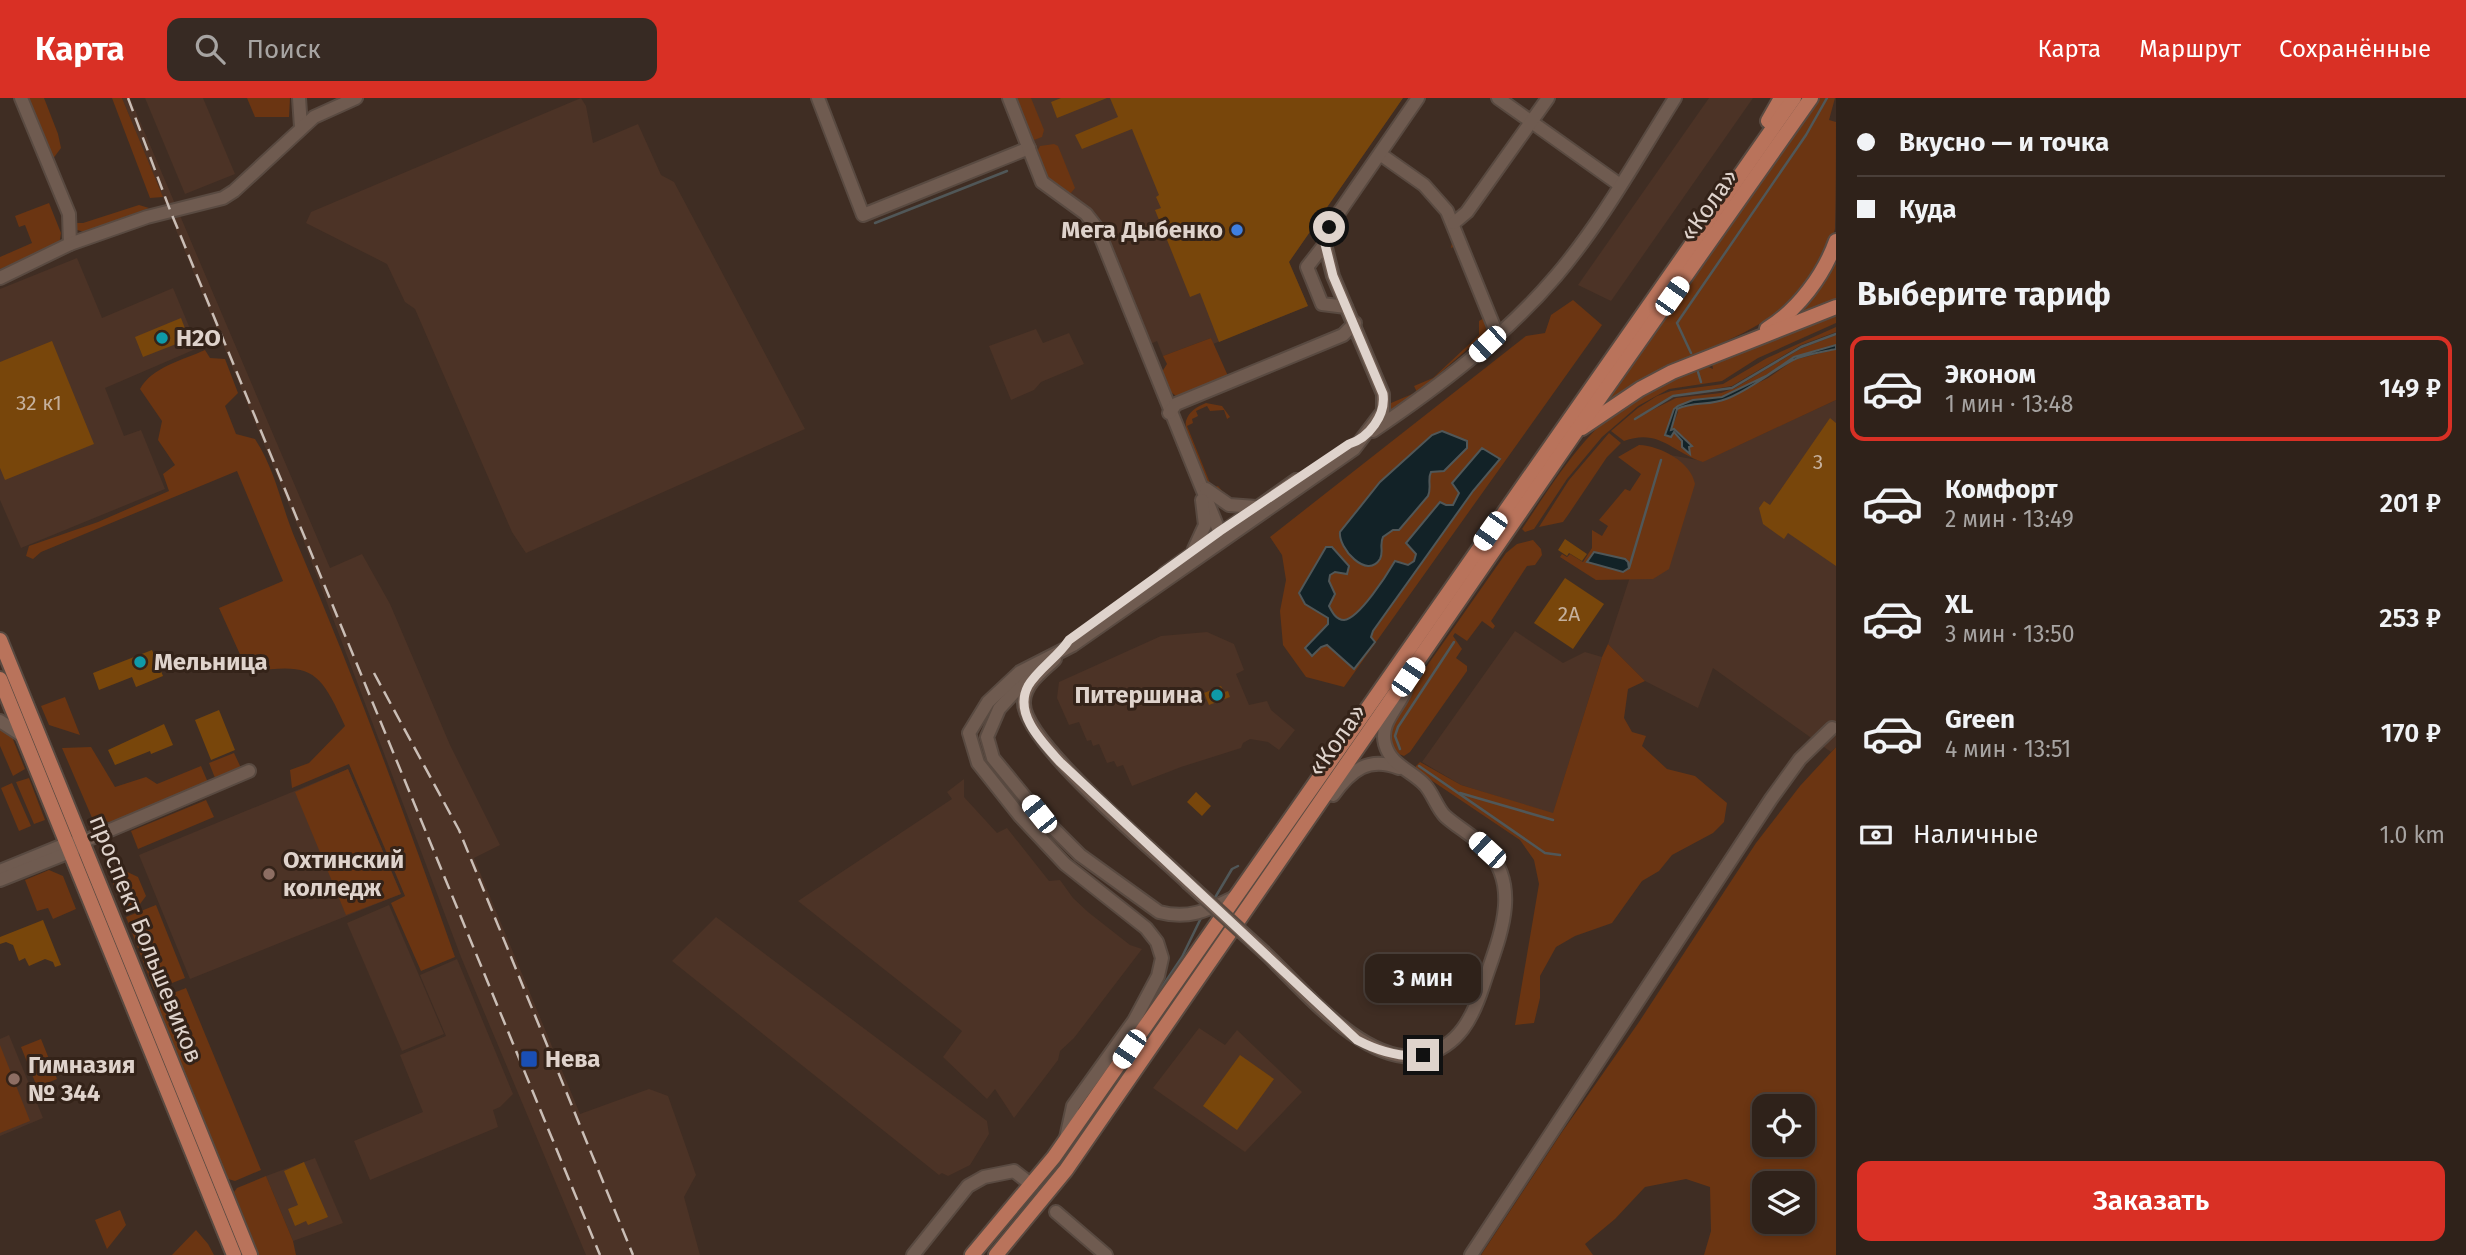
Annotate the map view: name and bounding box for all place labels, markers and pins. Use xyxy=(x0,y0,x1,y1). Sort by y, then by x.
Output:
place label: Мега Дыбенко xyxy=(1061,216,1223,244)
marker: Мега Дыбенко xyxy=(1229,222,1245,238)
place label: H2O xyxy=(176,324,221,352)
marker: H2O xyxy=(154,330,170,346)
place label: Мельница xyxy=(154,648,268,676)
marker: Мельница xyxy=(132,654,148,670)
place label: Питершина xyxy=(1074,681,1203,709)
marker: Питершина xyxy=(1209,687,1225,703)
place label: Охтинский колледж xyxy=(283,846,404,902)
marker: Охтинский колледж xyxy=(261,866,277,882)
place label: Нева xyxy=(545,1045,601,1073)
marker: Нева xyxy=(519,1049,539,1069)
place label: Гимназия № 344 xyxy=(28,1051,135,1107)
marker: Гимназия № 344 xyxy=(6,1071,22,1087)

